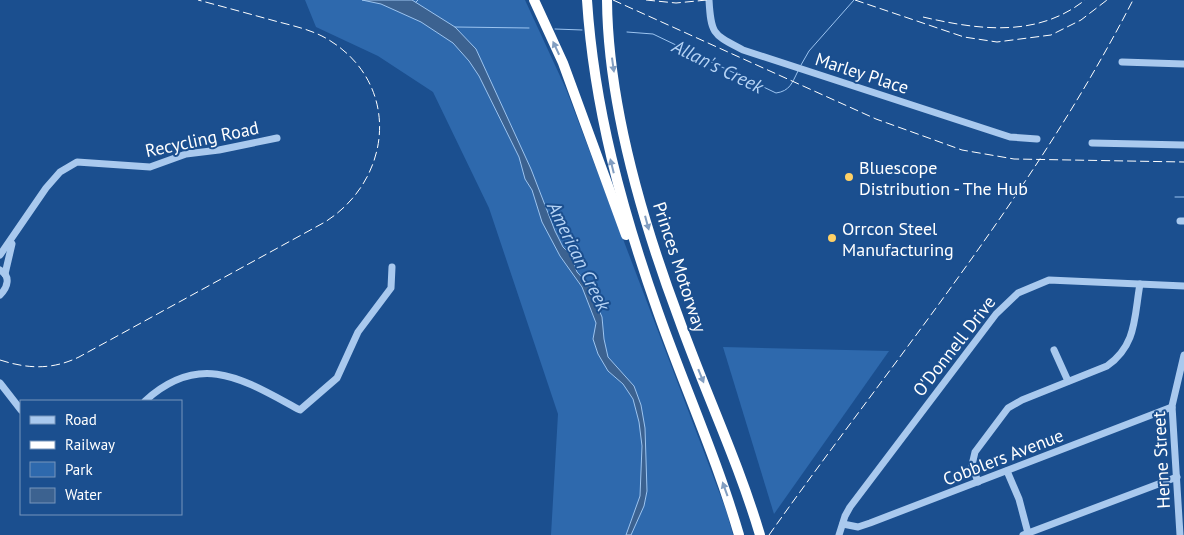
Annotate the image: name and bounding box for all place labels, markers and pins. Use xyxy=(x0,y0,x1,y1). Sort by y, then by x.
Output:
place label: Bluescope Distribution - The Hub xyxy=(859,156,1028,200)
marker: Bluescope Distribution - The Hub xyxy=(843,171,855,183)
place label: Orrcon Steel Manufacturing xyxy=(842,217,954,261)
marker: Orrcon Steel Manufacturing xyxy=(826,232,838,244)

